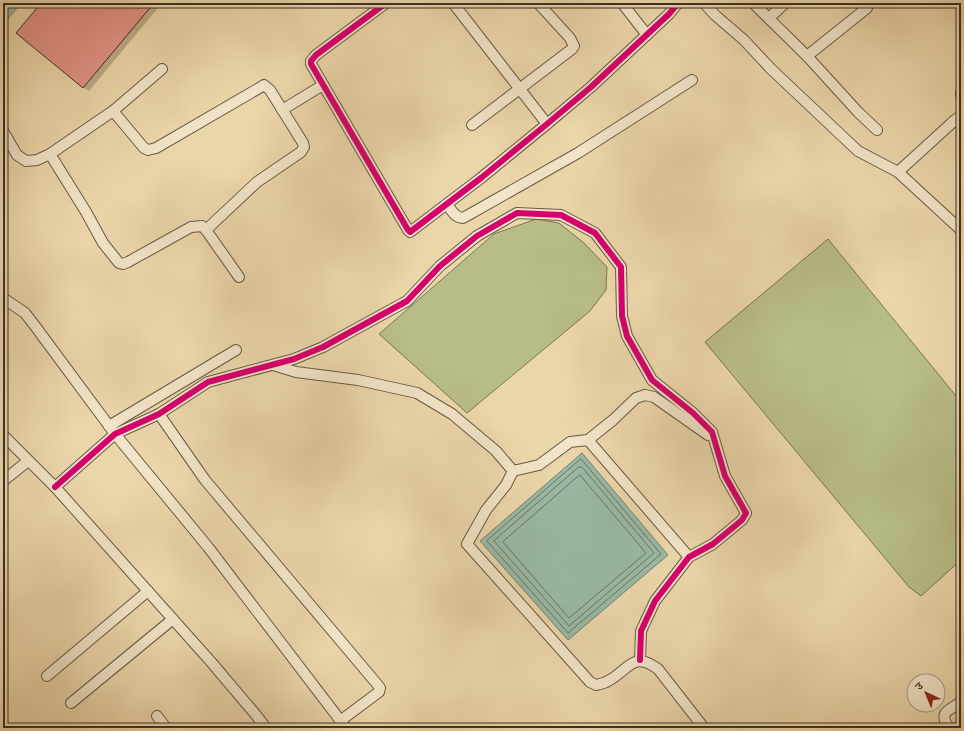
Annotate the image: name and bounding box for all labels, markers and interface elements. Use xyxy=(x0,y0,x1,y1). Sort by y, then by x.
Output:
north arrow xyxy=(906,673,946,713)
text: उ xyxy=(911,678,928,695)

